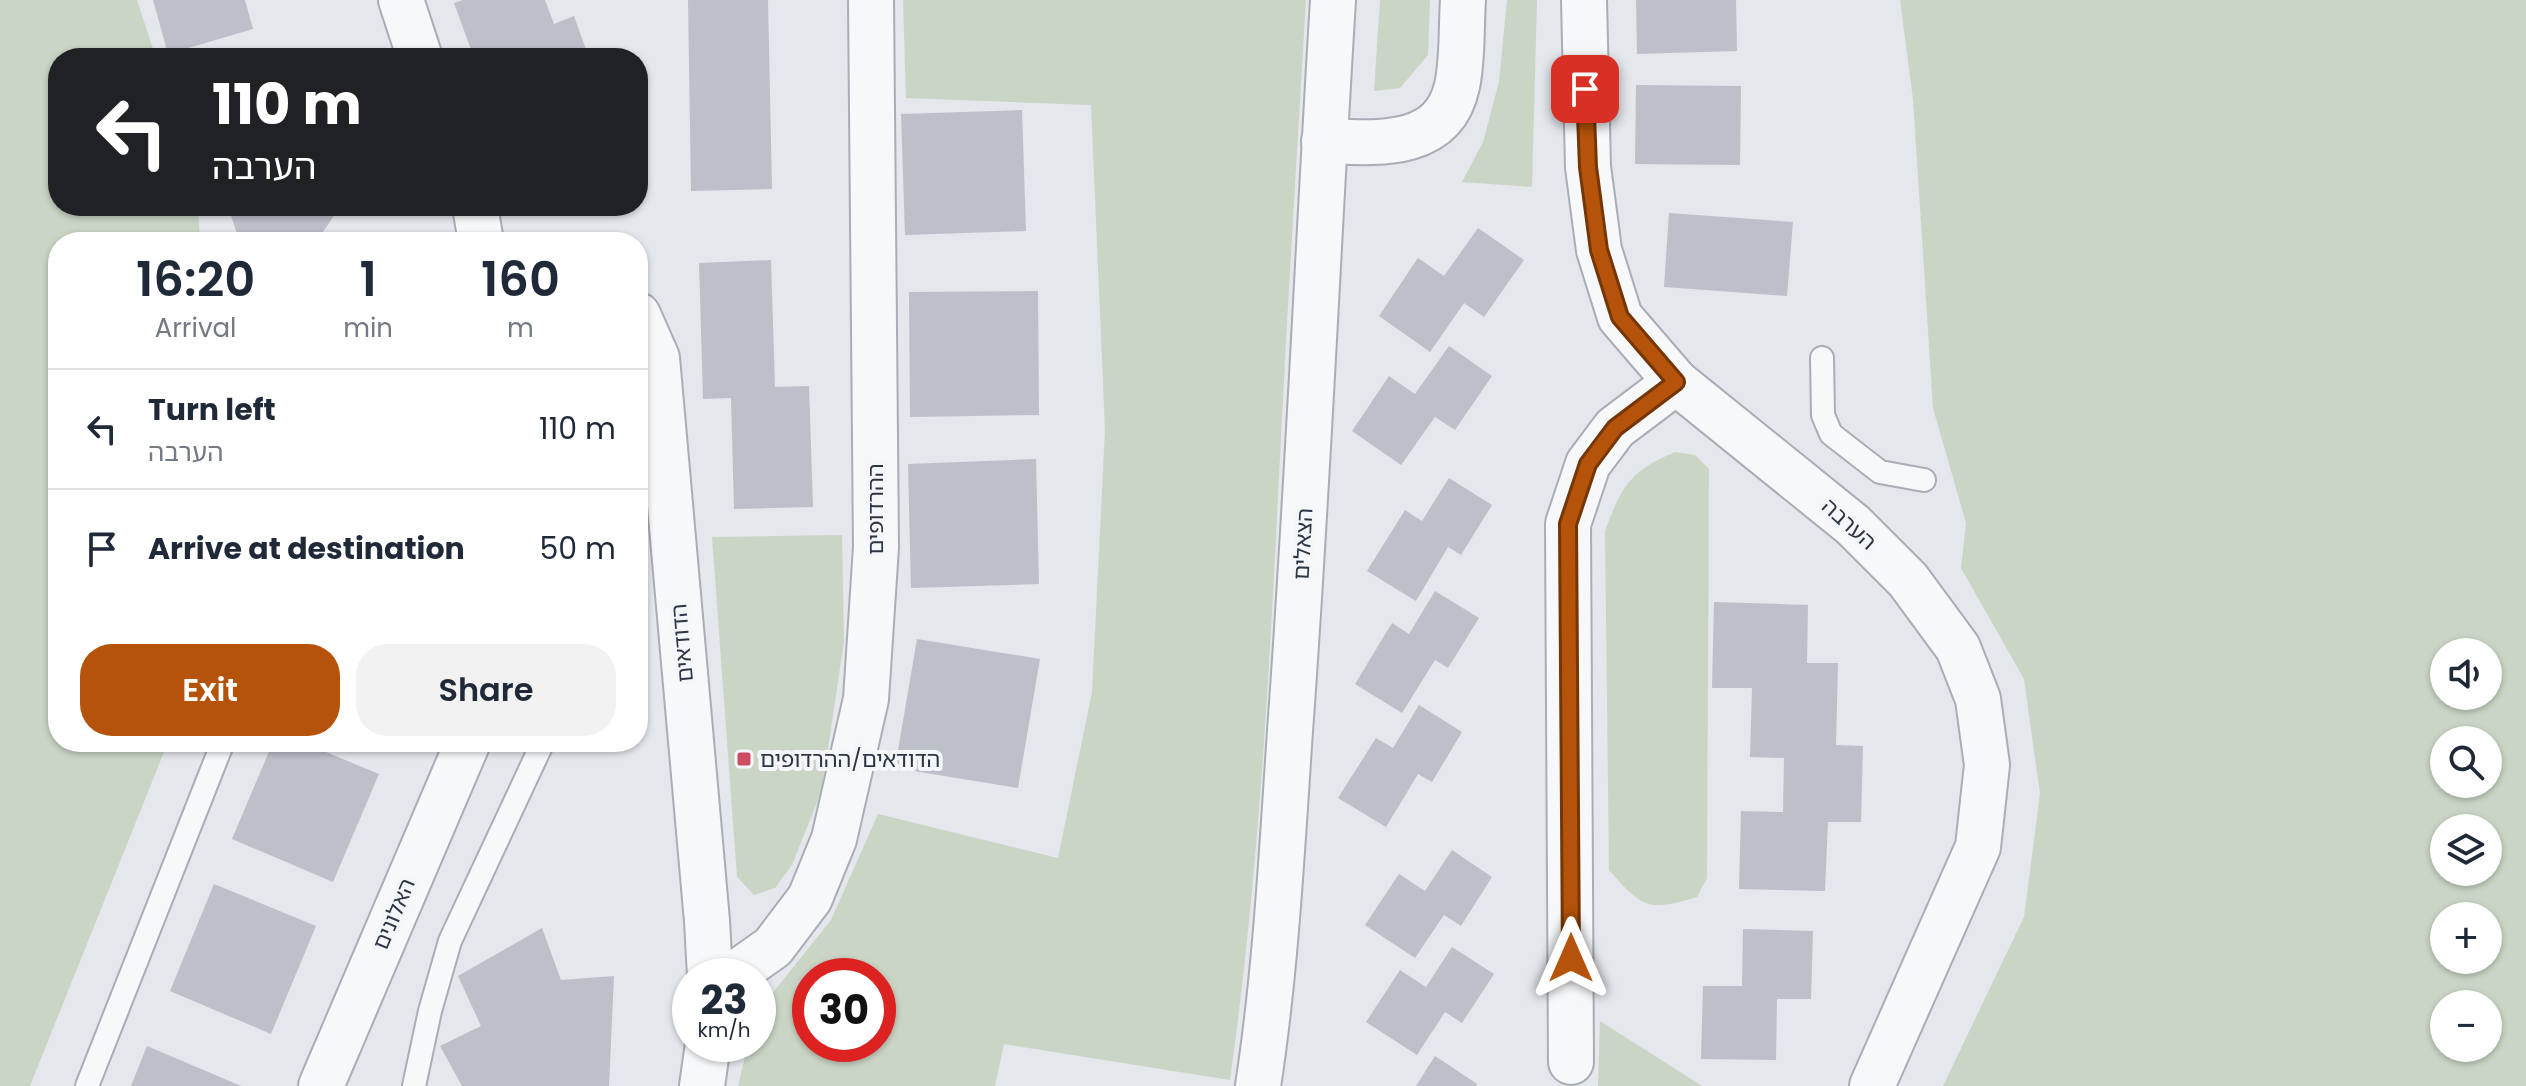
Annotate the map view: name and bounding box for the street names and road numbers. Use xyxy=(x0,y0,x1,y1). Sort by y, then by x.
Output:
street label: ההרדופים xyxy=(860,463,891,555)
street label: הערבה xyxy=(1815,491,1883,557)
street label: הצאלים xyxy=(1286,507,1320,581)
street label: הדודאים xyxy=(663,602,701,684)
street label: האלונים xyxy=(365,874,423,954)

